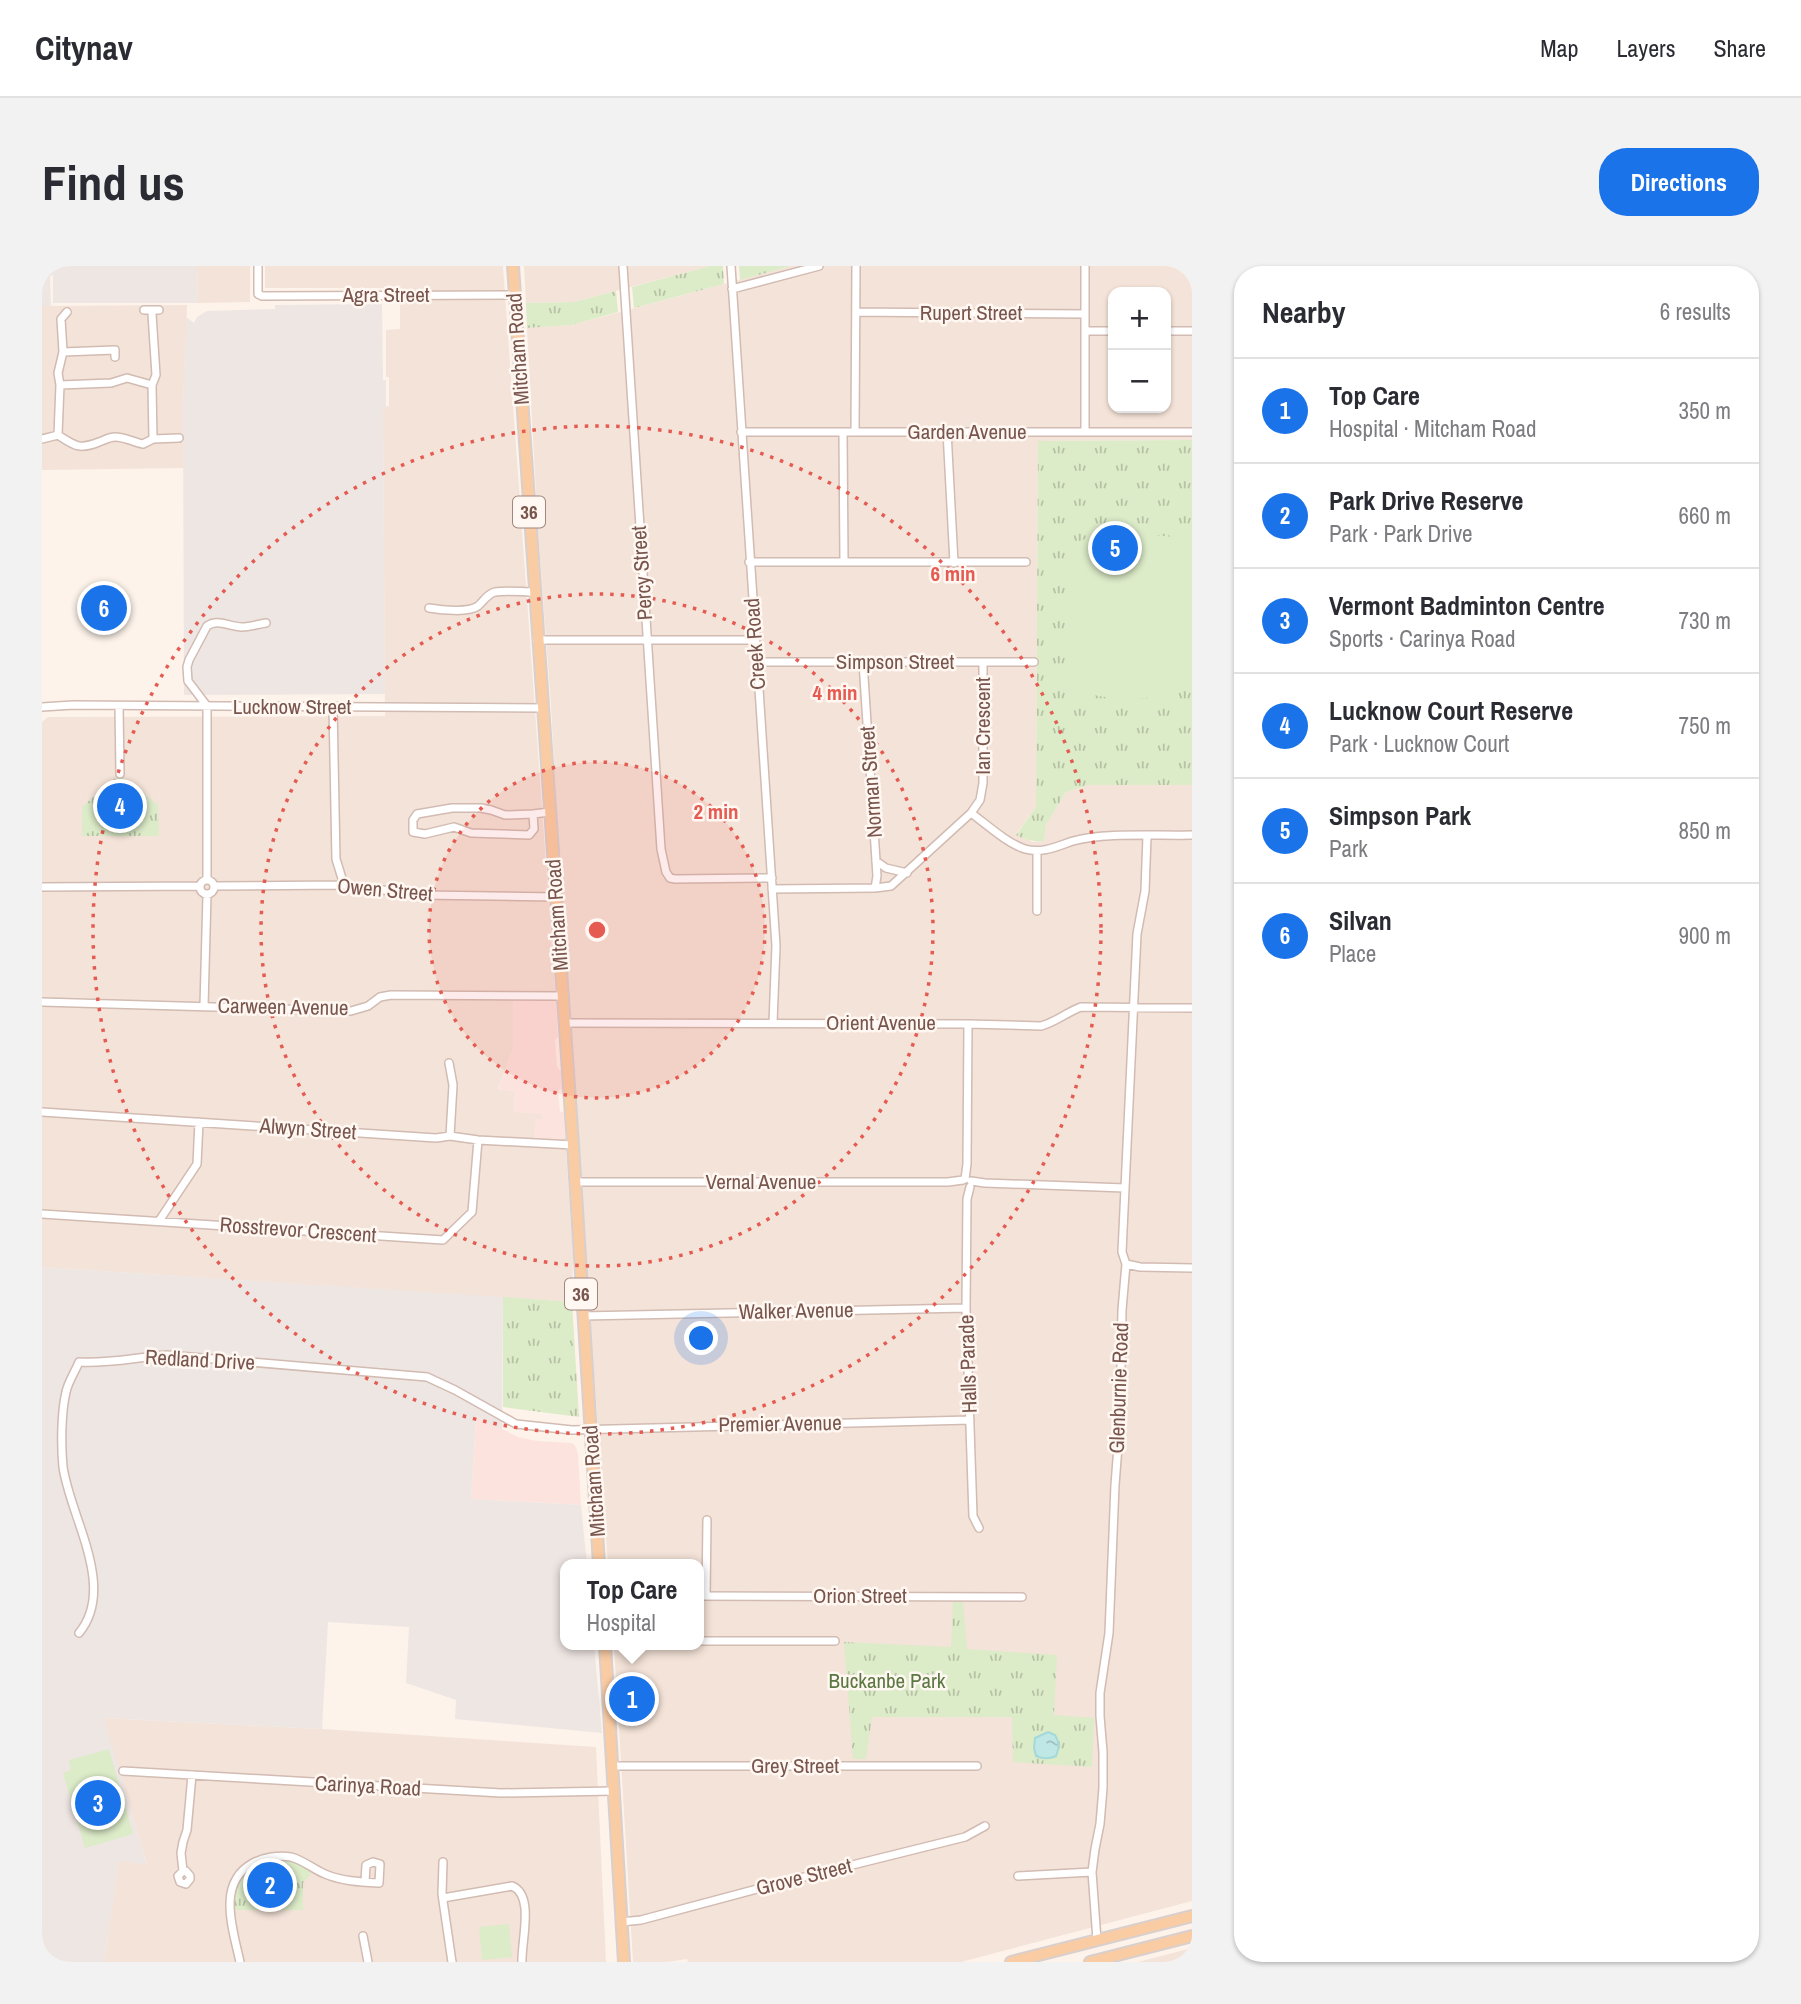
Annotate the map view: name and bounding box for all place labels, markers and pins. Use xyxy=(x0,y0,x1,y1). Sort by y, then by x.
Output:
pin: 5 xyxy=(1092,522,1138,574)
pin: 6 xyxy=(81,582,127,634)
pin: 4 xyxy=(97,780,143,832)
centre of rings xyxy=(585,918,609,942)
pin: 1 xyxy=(609,1673,655,1725)
pin: 3 xyxy=(75,1777,121,1829)
pin: 2 xyxy=(247,1859,293,1911)

